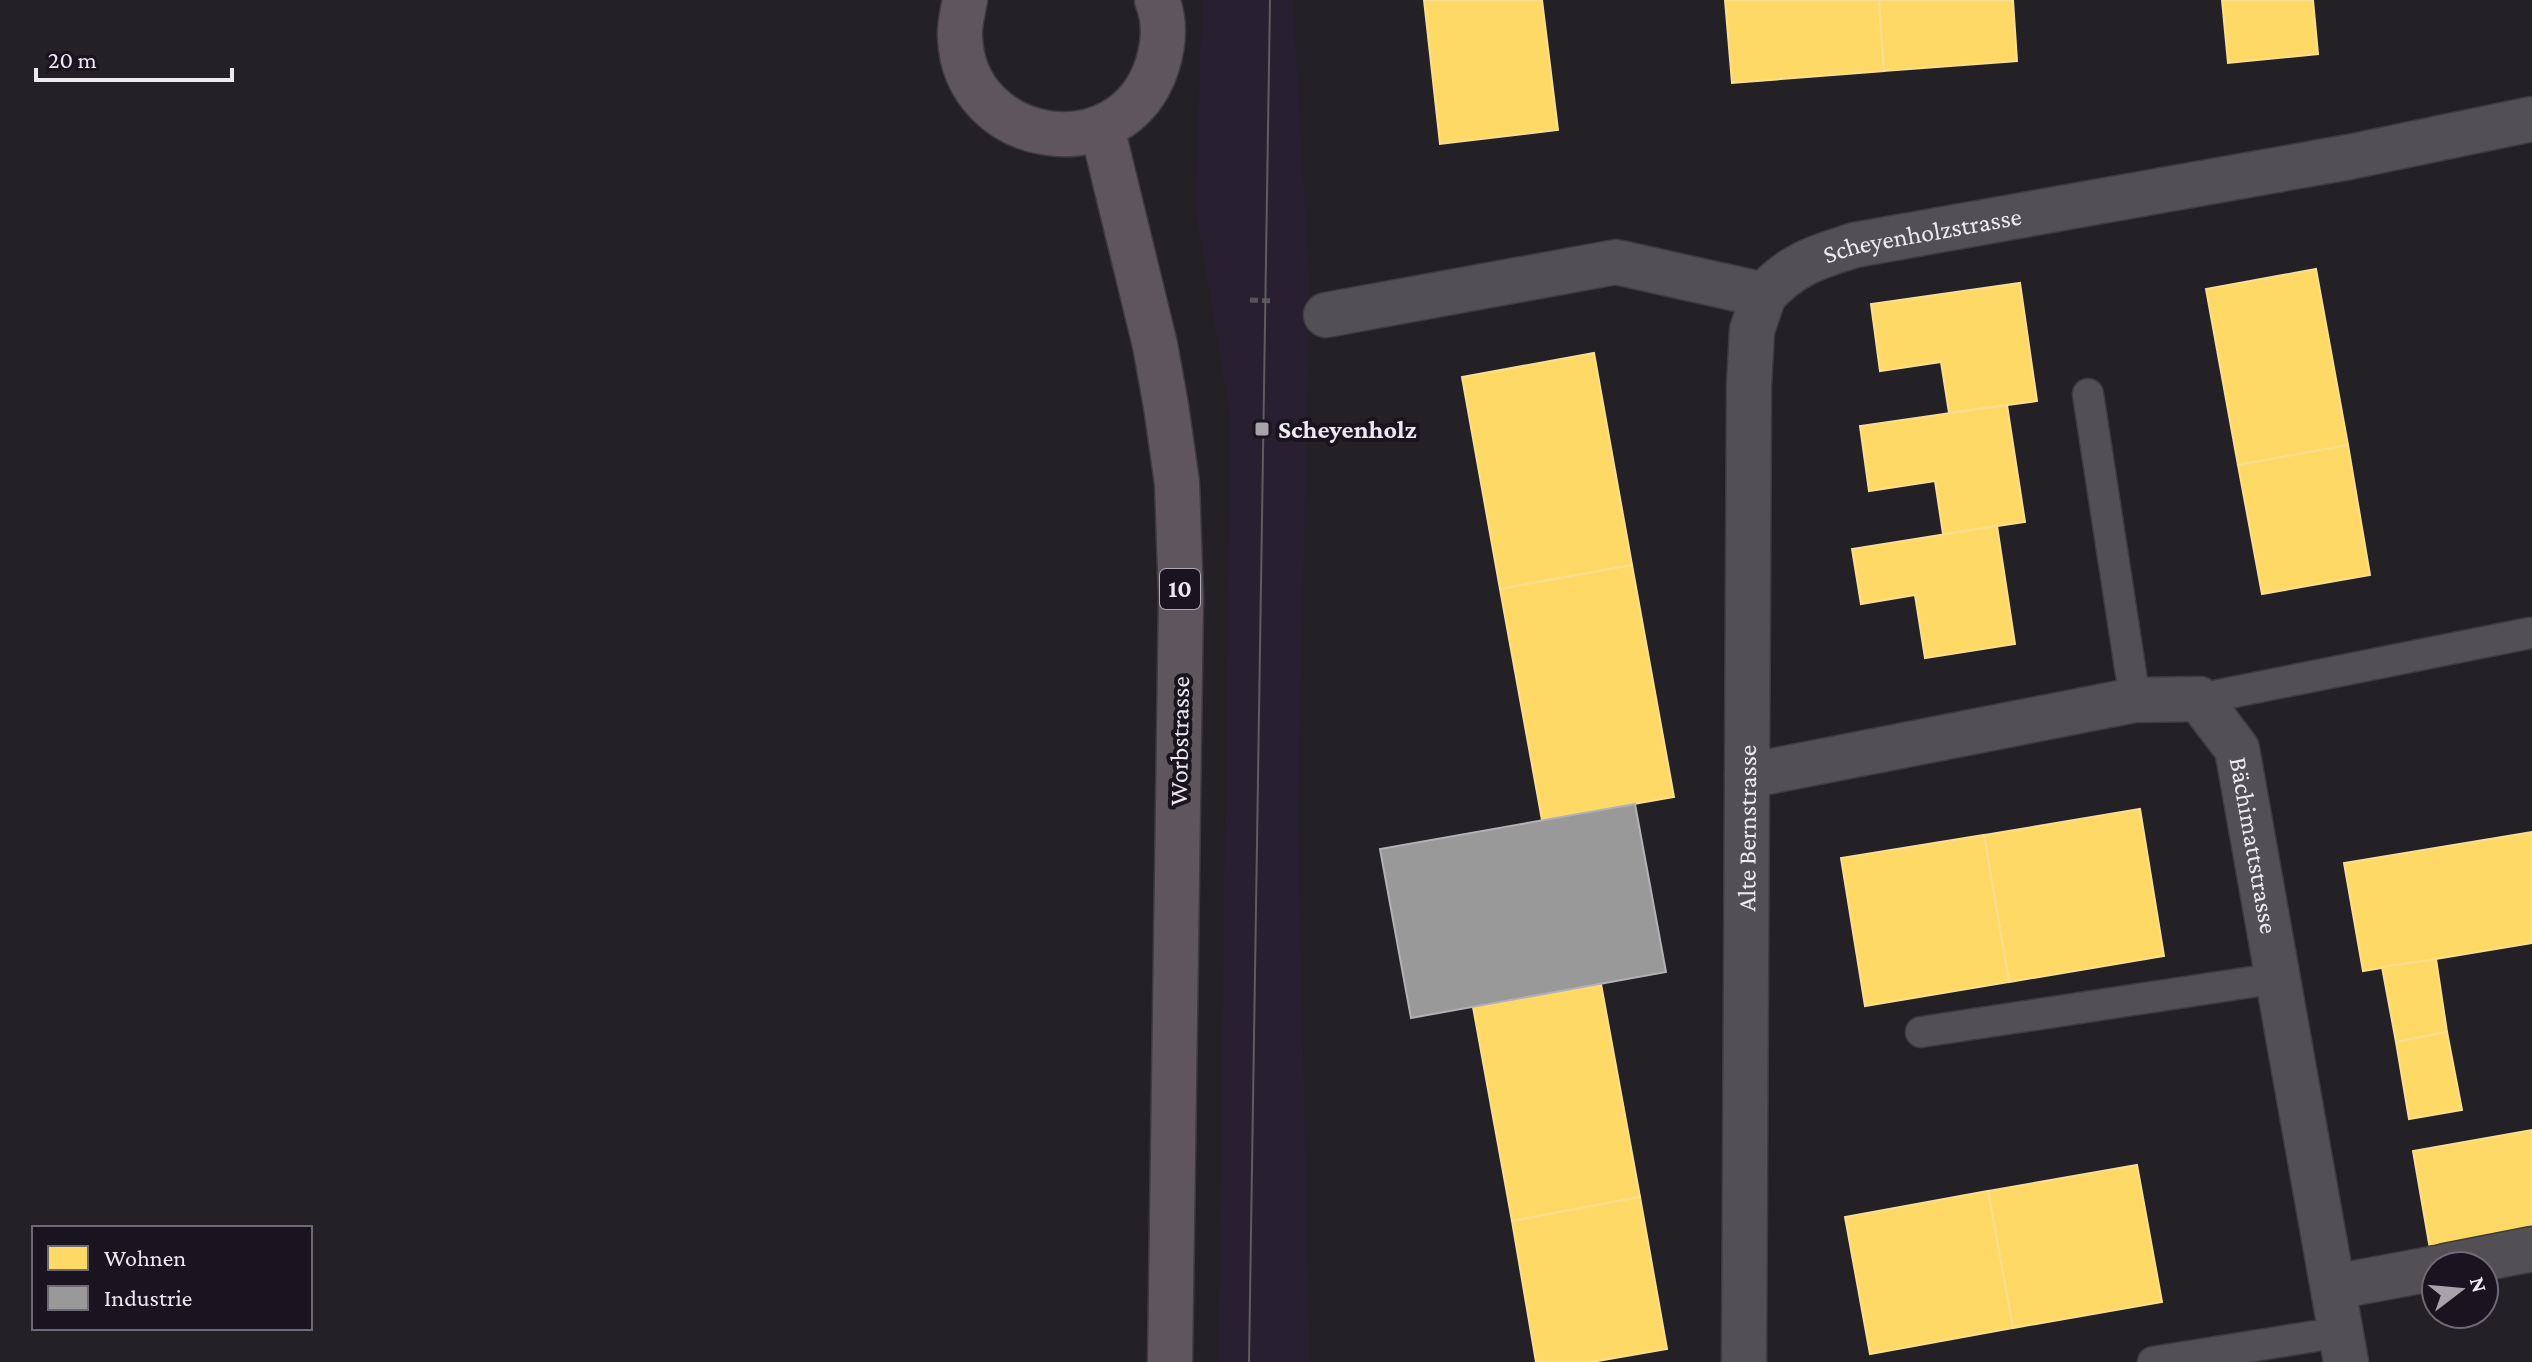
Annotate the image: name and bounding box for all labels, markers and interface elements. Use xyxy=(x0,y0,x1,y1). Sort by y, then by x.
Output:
scale bar xyxy=(36,32,232,82)
text: 20 m xyxy=(48,46,97,73)
street label: Scheyenholzstrasse xyxy=(1819,202,2024,269)
place label: Scheyenholz xyxy=(1278,415,1417,444)
marker: Scheyenholz xyxy=(1253,420,1271,438)
road number: 10 xyxy=(1160,569,1200,609)
street label: Worbstrasse xyxy=(1164,676,1195,806)
street label: Alte Bernstrasse xyxy=(1732,745,1762,911)
street label: Bächimattstrasse xyxy=(2224,755,2284,936)
legend xyxy=(32,1226,312,1330)
text: Wohnen xyxy=(104,1244,186,1271)
north arrow xyxy=(2420,1250,2500,1330)
text: N xyxy=(2465,1274,2493,1295)
text: Industrie xyxy=(104,1284,192,1311)

